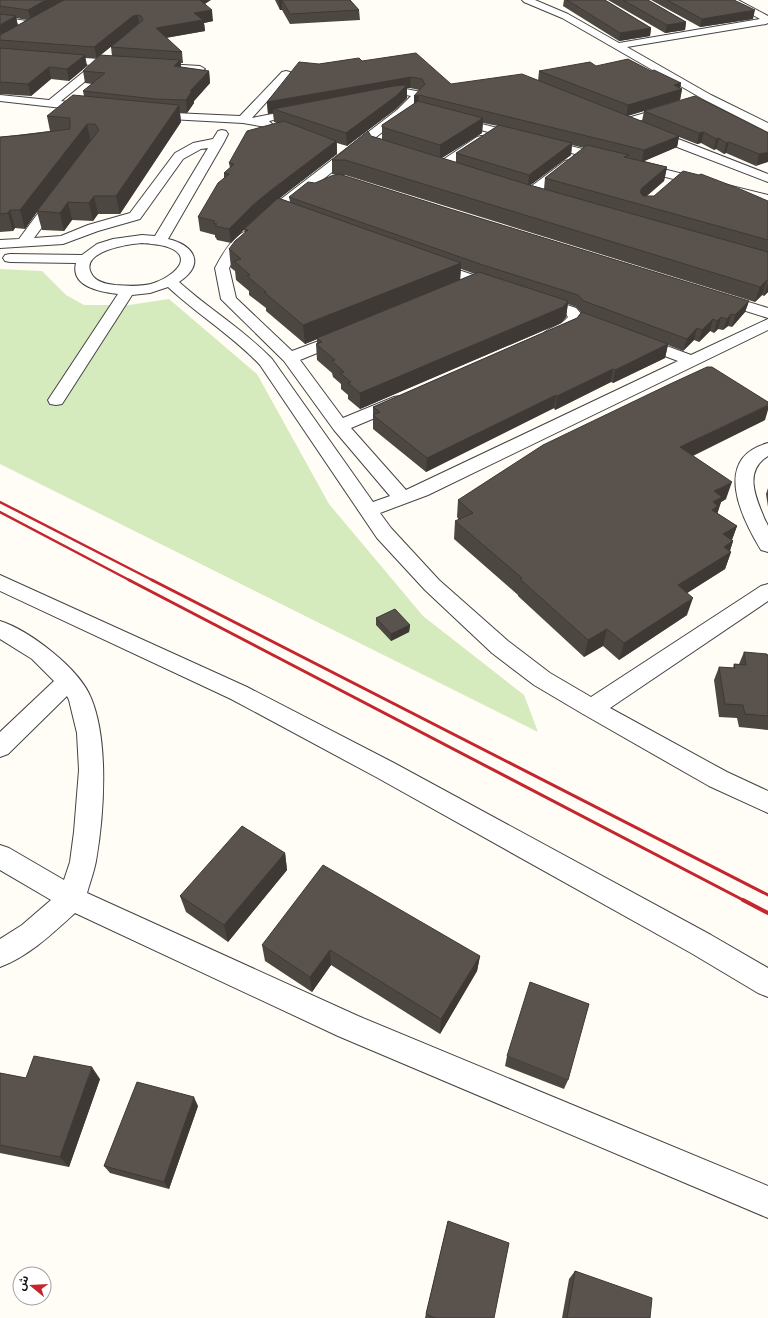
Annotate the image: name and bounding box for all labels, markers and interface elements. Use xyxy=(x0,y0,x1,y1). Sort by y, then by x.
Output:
north arrow xyxy=(12,1266,52,1306)
text: ش xyxy=(14,1274,31,1292)

